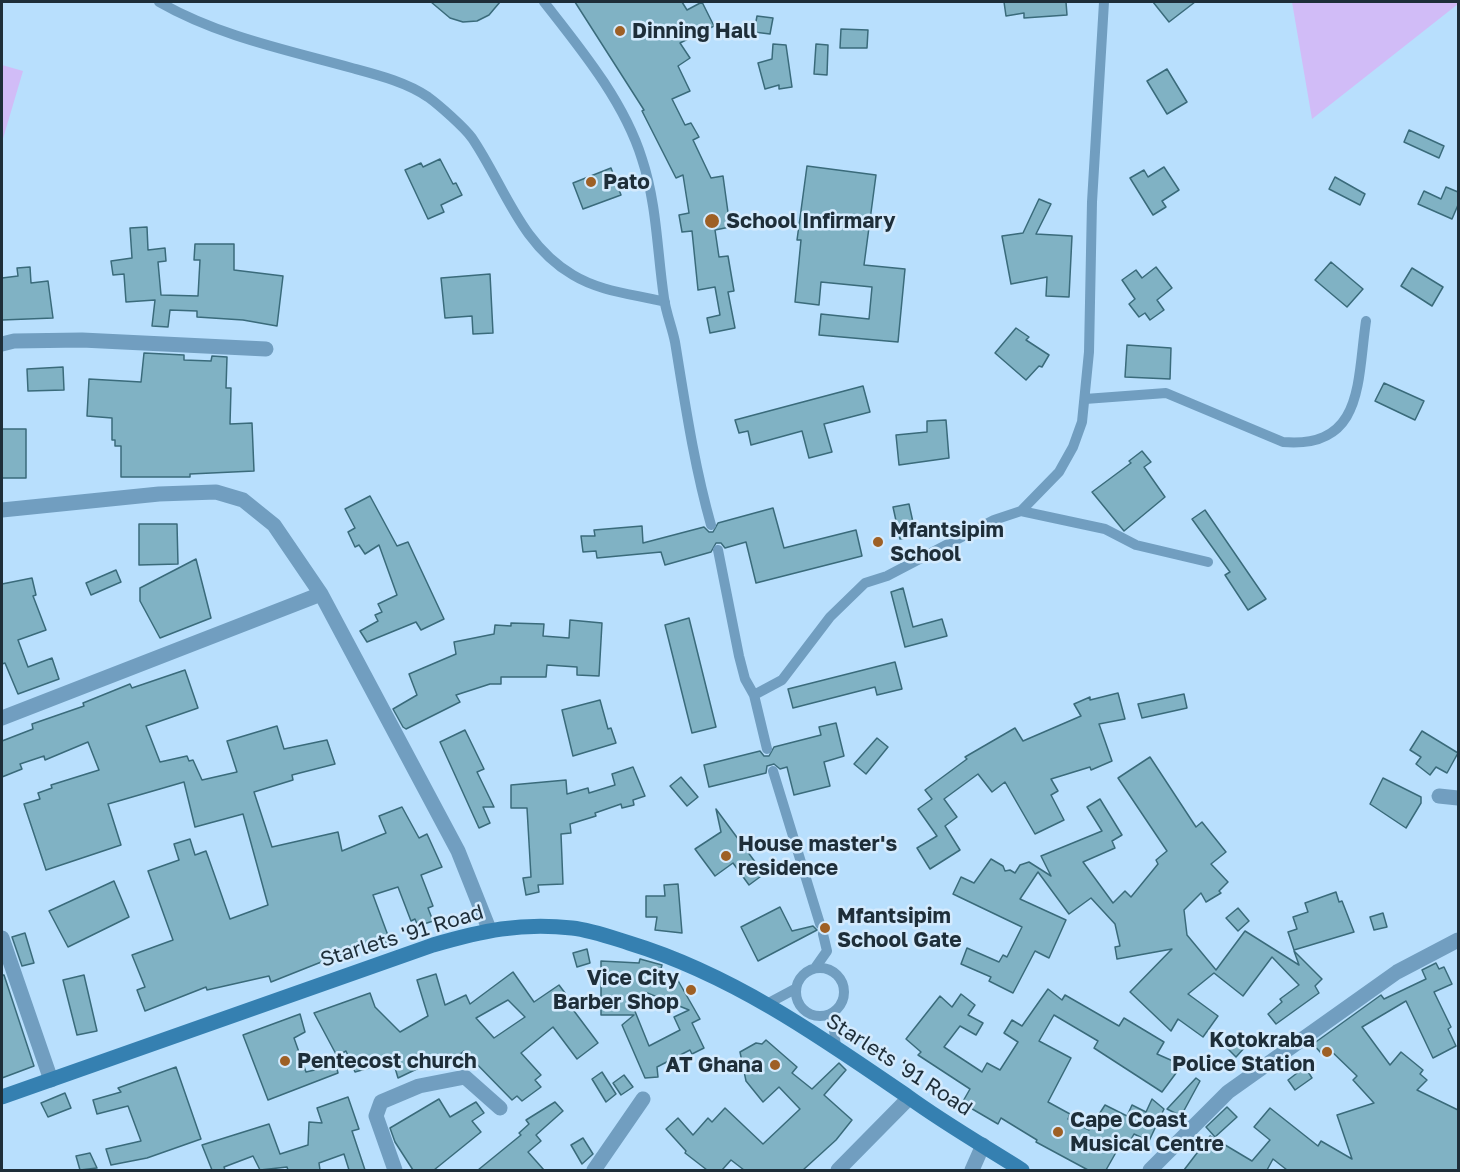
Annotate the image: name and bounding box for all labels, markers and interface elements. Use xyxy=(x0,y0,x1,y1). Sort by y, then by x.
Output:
place label: Dinning Hall xyxy=(632,18,757,44)
marker: Dinning Hall xyxy=(613,24,627,38)
place label: Pato xyxy=(603,169,650,195)
marker: Pato xyxy=(584,175,598,189)
place label: School Infirmary xyxy=(726,208,896,234)
marker: School Infirmary xyxy=(703,212,721,230)
place label: Mfantsipim School xyxy=(890,517,1004,567)
marker: Mfantsipim School xyxy=(871,535,885,549)
place label: House master's residence xyxy=(738,831,897,881)
marker: House master's residence xyxy=(719,849,733,863)
street label: Starlets '91 Road xyxy=(317,899,487,973)
place label: Mfantsipim School Gate xyxy=(837,903,962,953)
marker: Mfantsipim School Gate xyxy=(818,921,832,935)
place label: Vice City Barber Shop xyxy=(553,965,679,1015)
marker: Vice City Barber Shop xyxy=(684,983,698,997)
street label: Starlets '91 Road xyxy=(821,1008,977,1122)
place label: Kotokraba Police Station xyxy=(1172,1027,1315,1077)
marker: Kotokraba Police Station xyxy=(1320,1045,1334,1059)
place label: Pentecost church xyxy=(297,1048,477,1074)
place label: AT Ghana xyxy=(665,1052,763,1078)
marker: Pentecost church xyxy=(278,1054,292,1068)
marker: AT Ghana xyxy=(768,1058,782,1072)
place label: Cape Coast Musical Centre xyxy=(1070,1107,1224,1157)
marker: Cape Coast Musical Centre xyxy=(1051,1125,1065,1139)

